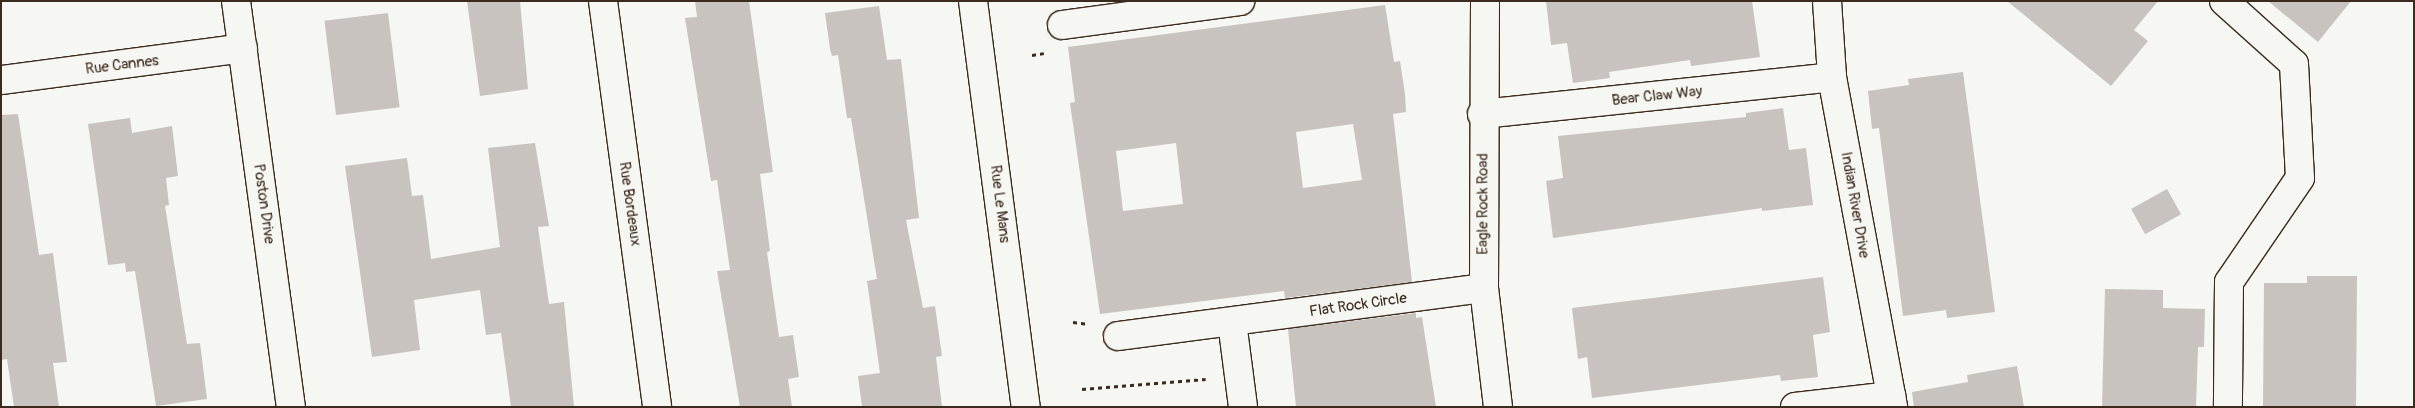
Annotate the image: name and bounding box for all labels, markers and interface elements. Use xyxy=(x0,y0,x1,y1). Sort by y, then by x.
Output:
street label: Rue Cannes xyxy=(84,52,160,78)
street label: Bear Claw Way xyxy=(1611,82,1703,110)
street label: Indian River Drive xyxy=(1837,150,1873,260)
street label: Eagle Rock Road xyxy=(1474,153,1492,255)
street label: Rue Bordeaux xyxy=(615,161,645,247)
street label: Poston Drive xyxy=(249,163,279,245)
street label: Rue Le Mans xyxy=(986,164,1014,244)
street label: Flat Rock Circle xyxy=(1308,289,1408,321)

